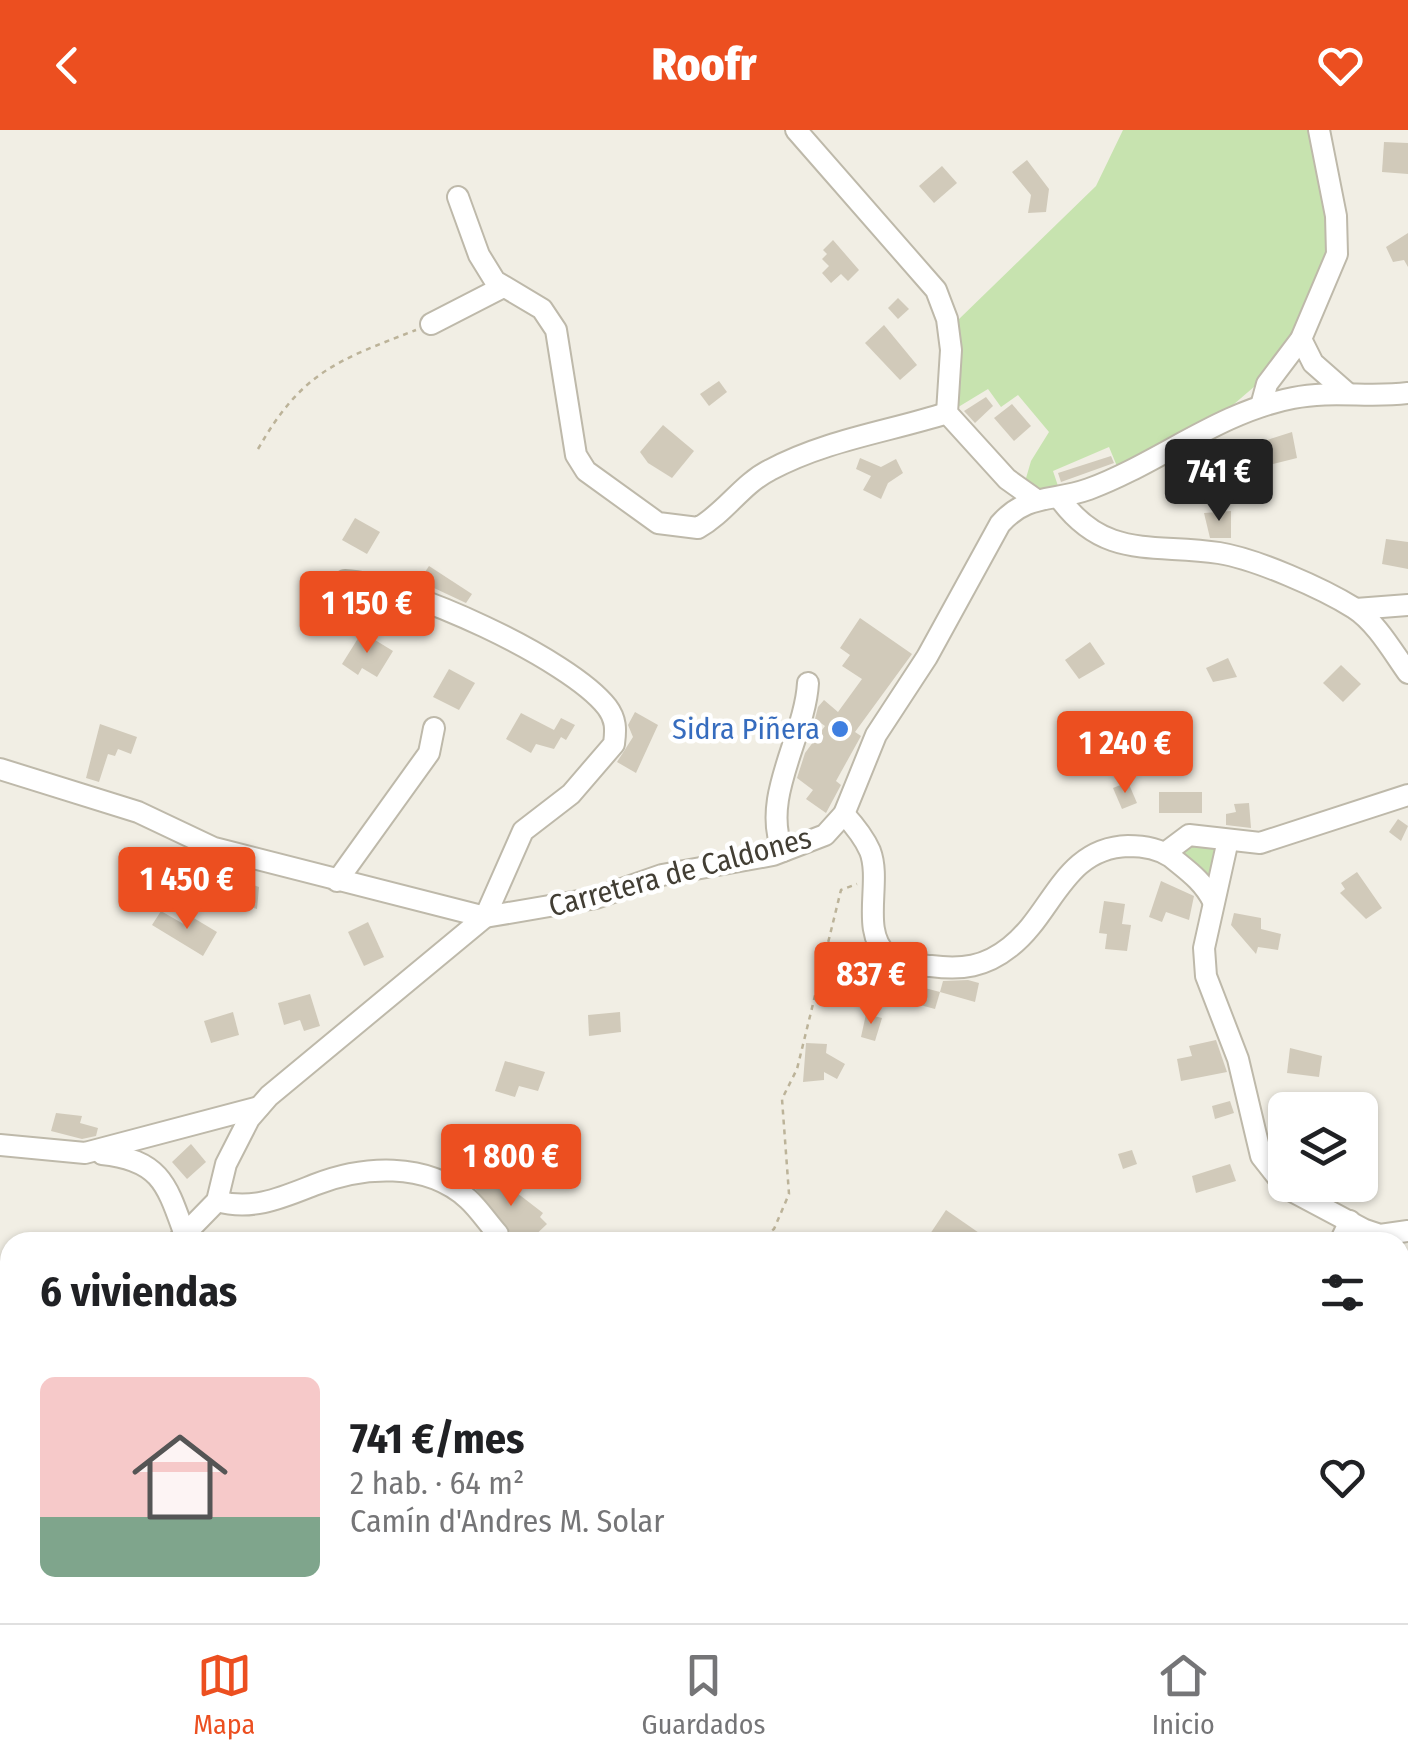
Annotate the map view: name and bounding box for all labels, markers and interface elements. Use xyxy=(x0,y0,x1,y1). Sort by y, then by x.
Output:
icon: back xyxy=(40,38,95,93)
text: Roofr xyxy=(652,38,756,92)
icon: heart xyxy=(1313,38,1368,93)
pin: 741 € xyxy=(1149,439,1289,524)
text: 741 € xyxy=(1187,452,1251,490)
pin: 1 150 € xyxy=(275,571,459,656)
text: 1 150 € xyxy=(322,584,412,622)
place label: Sidra Piñera xyxy=(672,711,820,747)
pin: 1 240 € xyxy=(1033,711,1217,796)
marker: Sidra Piñera xyxy=(829,718,851,740)
text: 1 240 € xyxy=(1079,724,1171,762)
street label: Carretera de Caldones xyxy=(545,820,815,924)
pin: 1 450 € xyxy=(95,847,279,932)
text: 1 450 € xyxy=(140,860,234,898)
pin: 837 € xyxy=(801,942,941,1027)
text: 837 € xyxy=(836,955,906,993)
map controls xyxy=(1268,1092,1378,1202)
button: layers xyxy=(1268,1092,1378,1202)
pin: 1 800 € xyxy=(419,1124,603,1209)
text: 1 800 € xyxy=(463,1137,559,1175)
icon: filters xyxy=(1315,1265,1370,1320)
text: 6 viviendas xyxy=(40,1267,237,1317)
text: 741 €/mes xyxy=(350,1414,525,1464)
icon: home xyxy=(120,1417,240,1537)
icon: heart xyxy=(1315,1450,1370,1505)
text: 2 hab. · 64 m² xyxy=(350,1464,524,1502)
text: Camín d'Andres M. Solar xyxy=(350,1502,664,1540)
tab: Mapa xyxy=(193,1648,255,1741)
tab: Guardados xyxy=(642,1648,765,1741)
tab: Inicio xyxy=(1152,1648,1215,1741)

